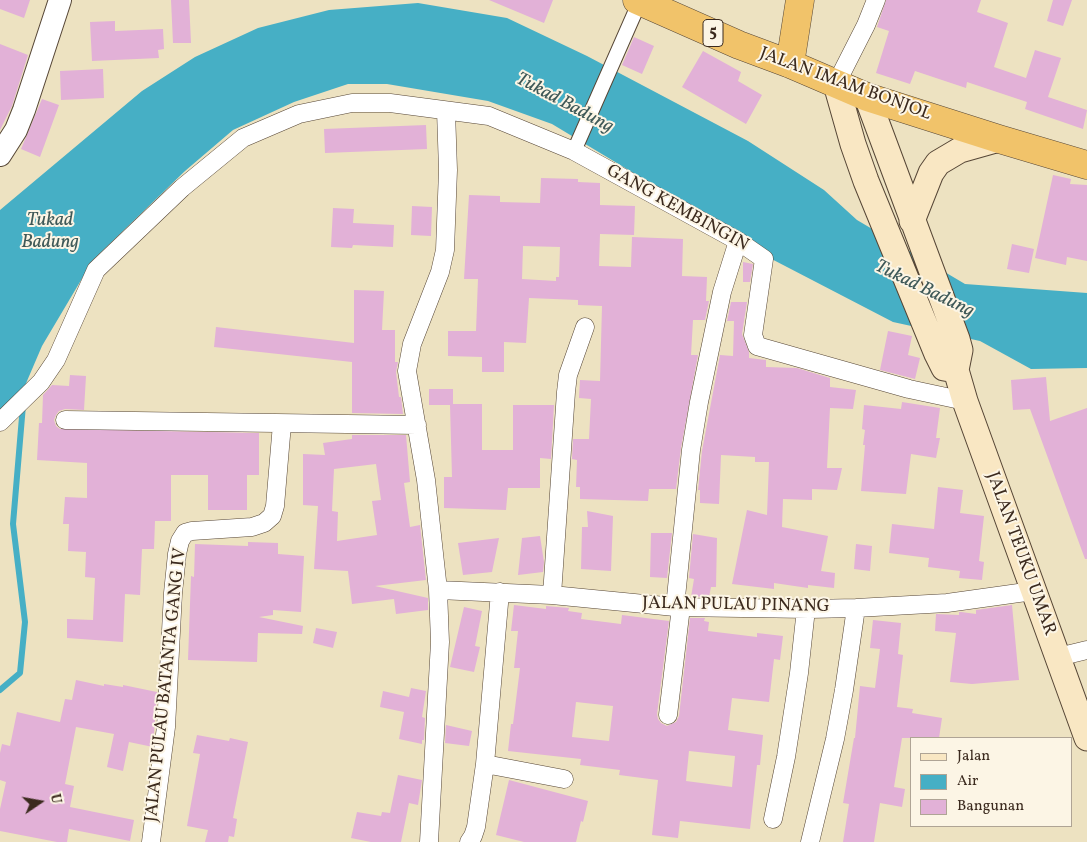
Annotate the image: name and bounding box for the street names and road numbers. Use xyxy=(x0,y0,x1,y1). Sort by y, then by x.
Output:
road number: 5 xyxy=(703,19,723,46)
street label: JALAN IMAM BONJOL xyxy=(756,44,934,126)
street label: GANG KEMBINGIN xyxy=(602,161,752,257)
street label: JALAN TEUKU UMAR xyxy=(980,469,1060,639)
street label: JALAN PULAU BATANTA GANG IV xyxy=(142,547,192,823)
street label: JALAN PULAU PINANG xyxy=(642,594,830,618)

